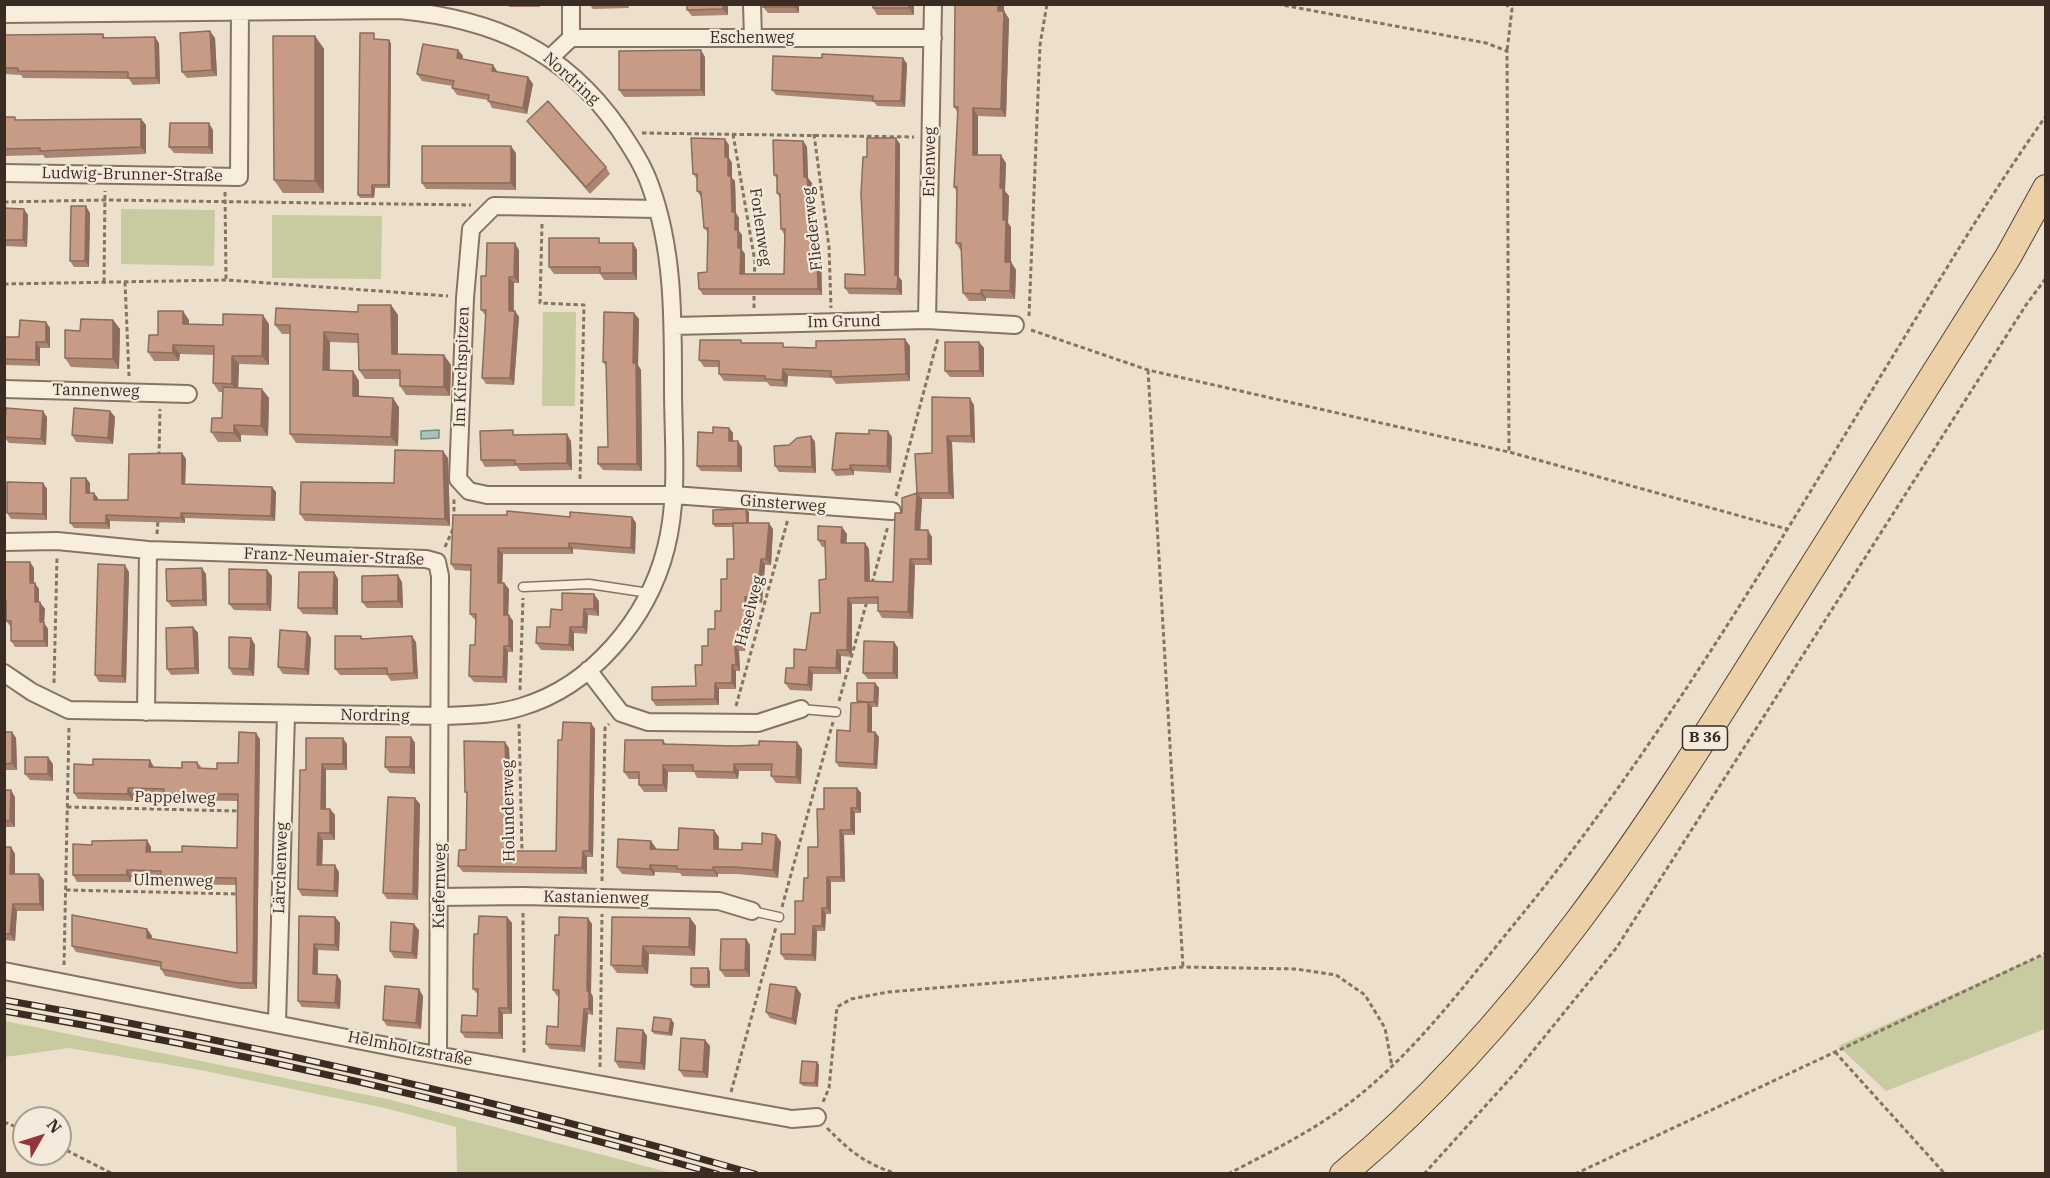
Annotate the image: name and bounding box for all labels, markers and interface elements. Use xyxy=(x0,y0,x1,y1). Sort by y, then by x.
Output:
street label: Eschenweg xyxy=(710,28,794,48)
street label: Nordring xyxy=(539,49,603,109)
street label: Erlenweg xyxy=(920,127,940,197)
street label: Ludwig-Brunner-Straße xyxy=(41,164,223,186)
street label: Fliederweg xyxy=(799,186,827,272)
street label: Forlenweg xyxy=(745,187,775,267)
street label: Im Kirchspitzen xyxy=(450,306,474,428)
street label: Im Grund xyxy=(807,312,881,332)
street label: Tannenweg xyxy=(52,381,140,401)
street label: Ginsterweg xyxy=(739,491,827,517)
street label: Franz-Neumaier-Straße xyxy=(243,544,425,570)
street label: Haselweg xyxy=(731,574,769,648)
street label: Nordring xyxy=(340,706,410,726)
road number: B 36 xyxy=(1682,726,1728,750)
street label: Holunderweg xyxy=(499,760,519,862)
street label: Pappelweg xyxy=(134,788,216,808)
street label: Lärchenweg xyxy=(270,822,292,914)
street label: Kiefernweg xyxy=(430,843,450,929)
street label: Ulmenweg xyxy=(133,871,213,891)
street label: Kastanienweg xyxy=(543,887,649,909)
street label: Helmholtzstraße xyxy=(346,1027,474,1071)
north arrow xyxy=(12,1106,72,1166)
text: N xyxy=(43,1115,66,1137)

